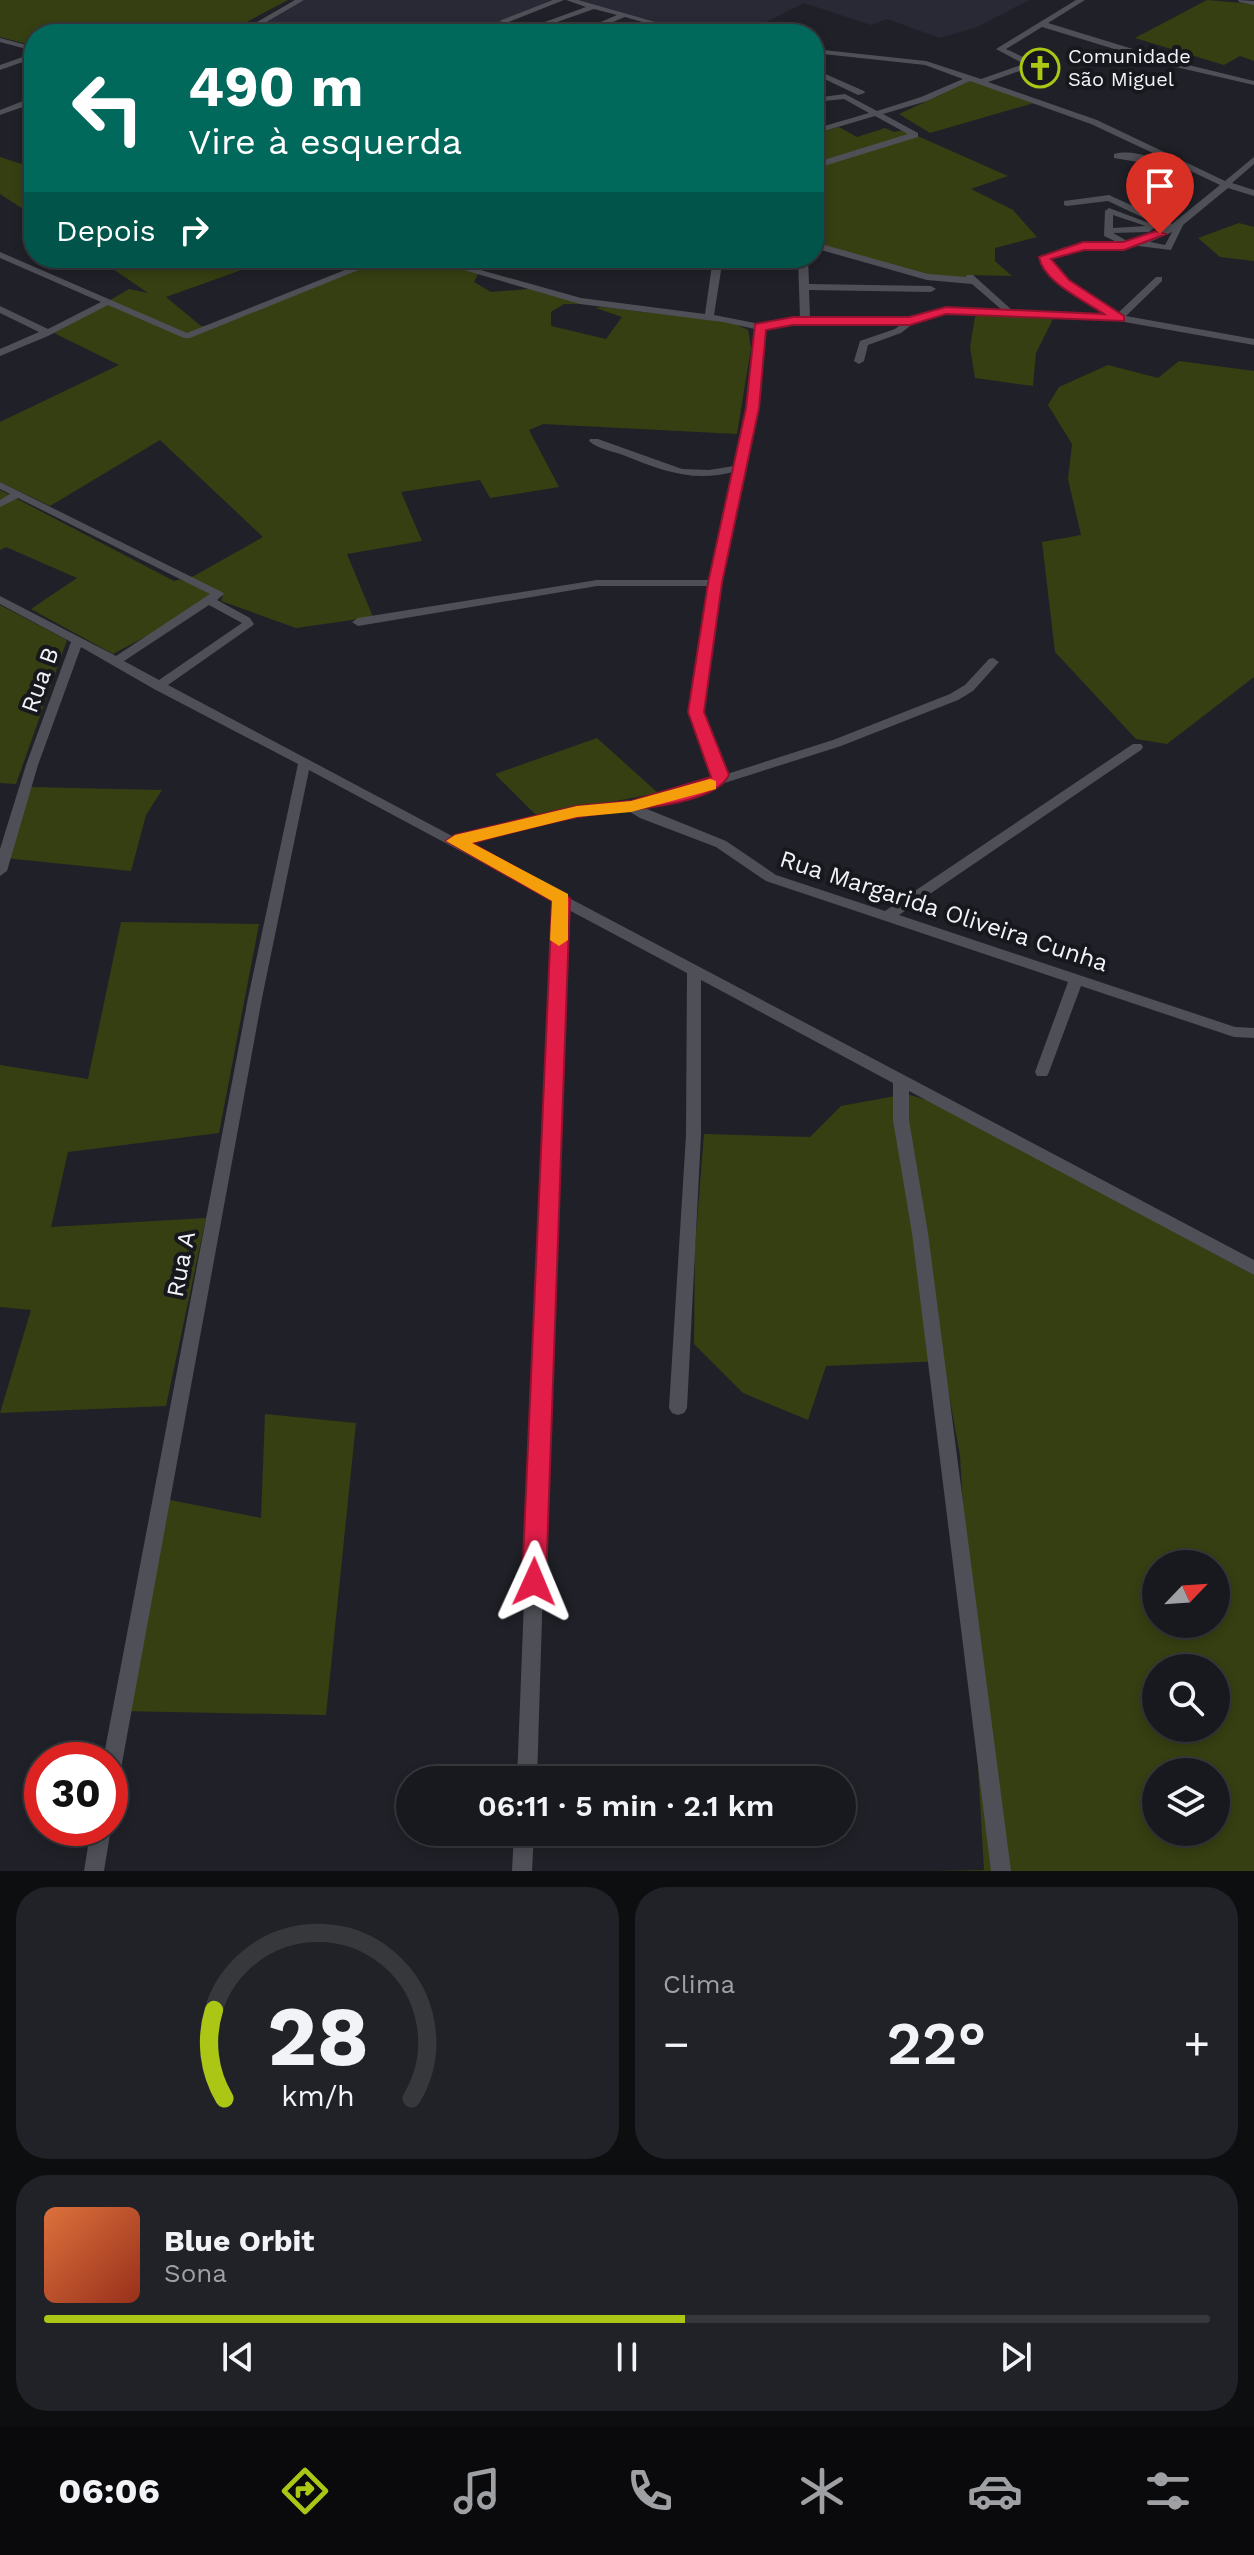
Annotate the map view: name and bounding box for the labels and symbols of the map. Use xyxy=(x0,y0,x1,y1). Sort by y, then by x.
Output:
place label: Comunidade São Miguel xyxy=(1068,44,1191,91)
church icon: Comunidade São Miguel xyxy=(1019,47,1061,89)
pin xyxy=(1126,152,1194,234)
street label: Rua B xyxy=(15,644,65,716)
street label: Rua Margarida Oliveira Cunha xyxy=(776,845,1112,977)
street label: Rua A xyxy=(161,1228,201,1299)
position arrow xyxy=(492,1540,576,1624)
north arrow xyxy=(1142,1550,1230,1638)
speed limit sign: 30 xyxy=(24,1742,128,1846)

